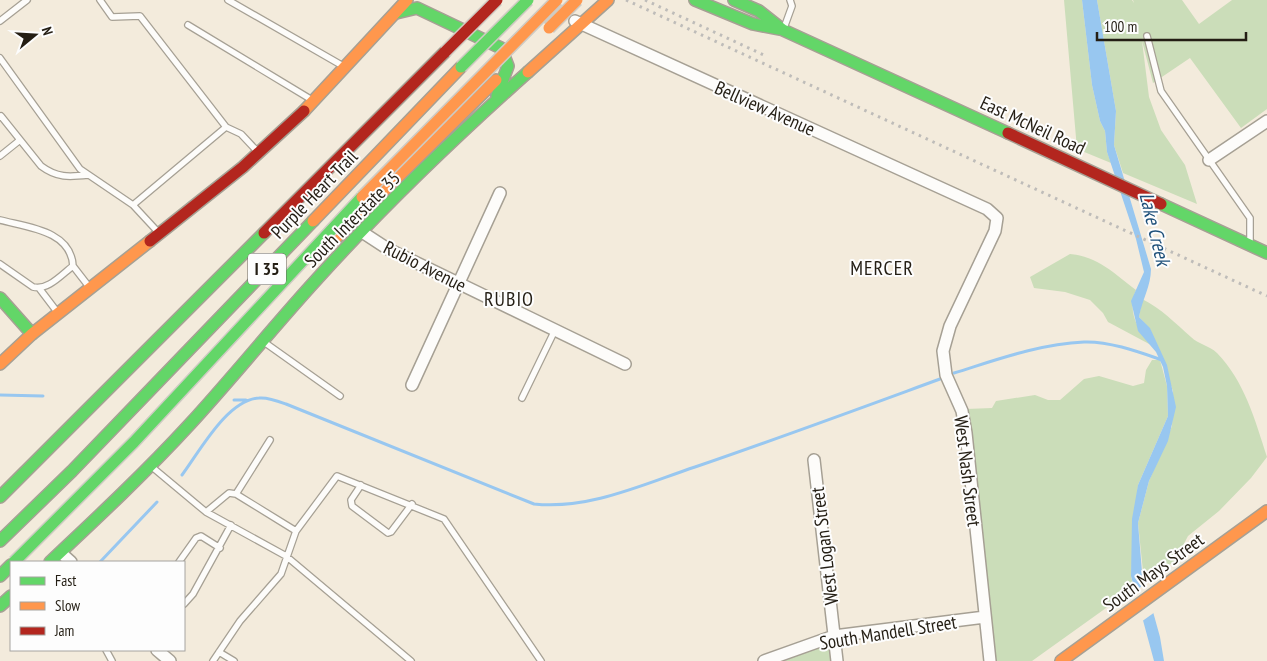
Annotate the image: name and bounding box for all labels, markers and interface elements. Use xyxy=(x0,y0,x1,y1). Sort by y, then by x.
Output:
north arrow xyxy=(10,10,60,60)
scale bar xyxy=(1097,10,1246,42)
text: 100 m xyxy=(1104,17,1137,36)
text: N xyxy=(38,25,57,37)
street label: Bellview Avenue xyxy=(711,75,819,141)
street label: East McNeil Road xyxy=(977,90,1089,160)
street label: Purple Heart Trail xyxy=(266,144,363,243)
street label: South Interstate 35 xyxy=(299,166,405,272)
water label: Lake Creek xyxy=(1133,190,1177,270)
street label: Rubio Avenue xyxy=(380,235,470,297)
road number: I 35 xyxy=(248,253,286,284)
district label: MERCER xyxy=(850,255,914,281)
district label: RUBIO xyxy=(484,286,534,312)
street label: West Nash Street xyxy=(949,414,987,529)
street label: West Logan Street xyxy=(805,485,843,606)
street label: South Mays Street xyxy=(1098,527,1209,617)
legend xyxy=(10,561,185,651)
text: Fast xyxy=(55,571,76,590)
text: Slow xyxy=(55,596,80,615)
street label: South Mandell Street xyxy=(818,609,959,655)
text: Jam xyxy=(54,621,74,640)

